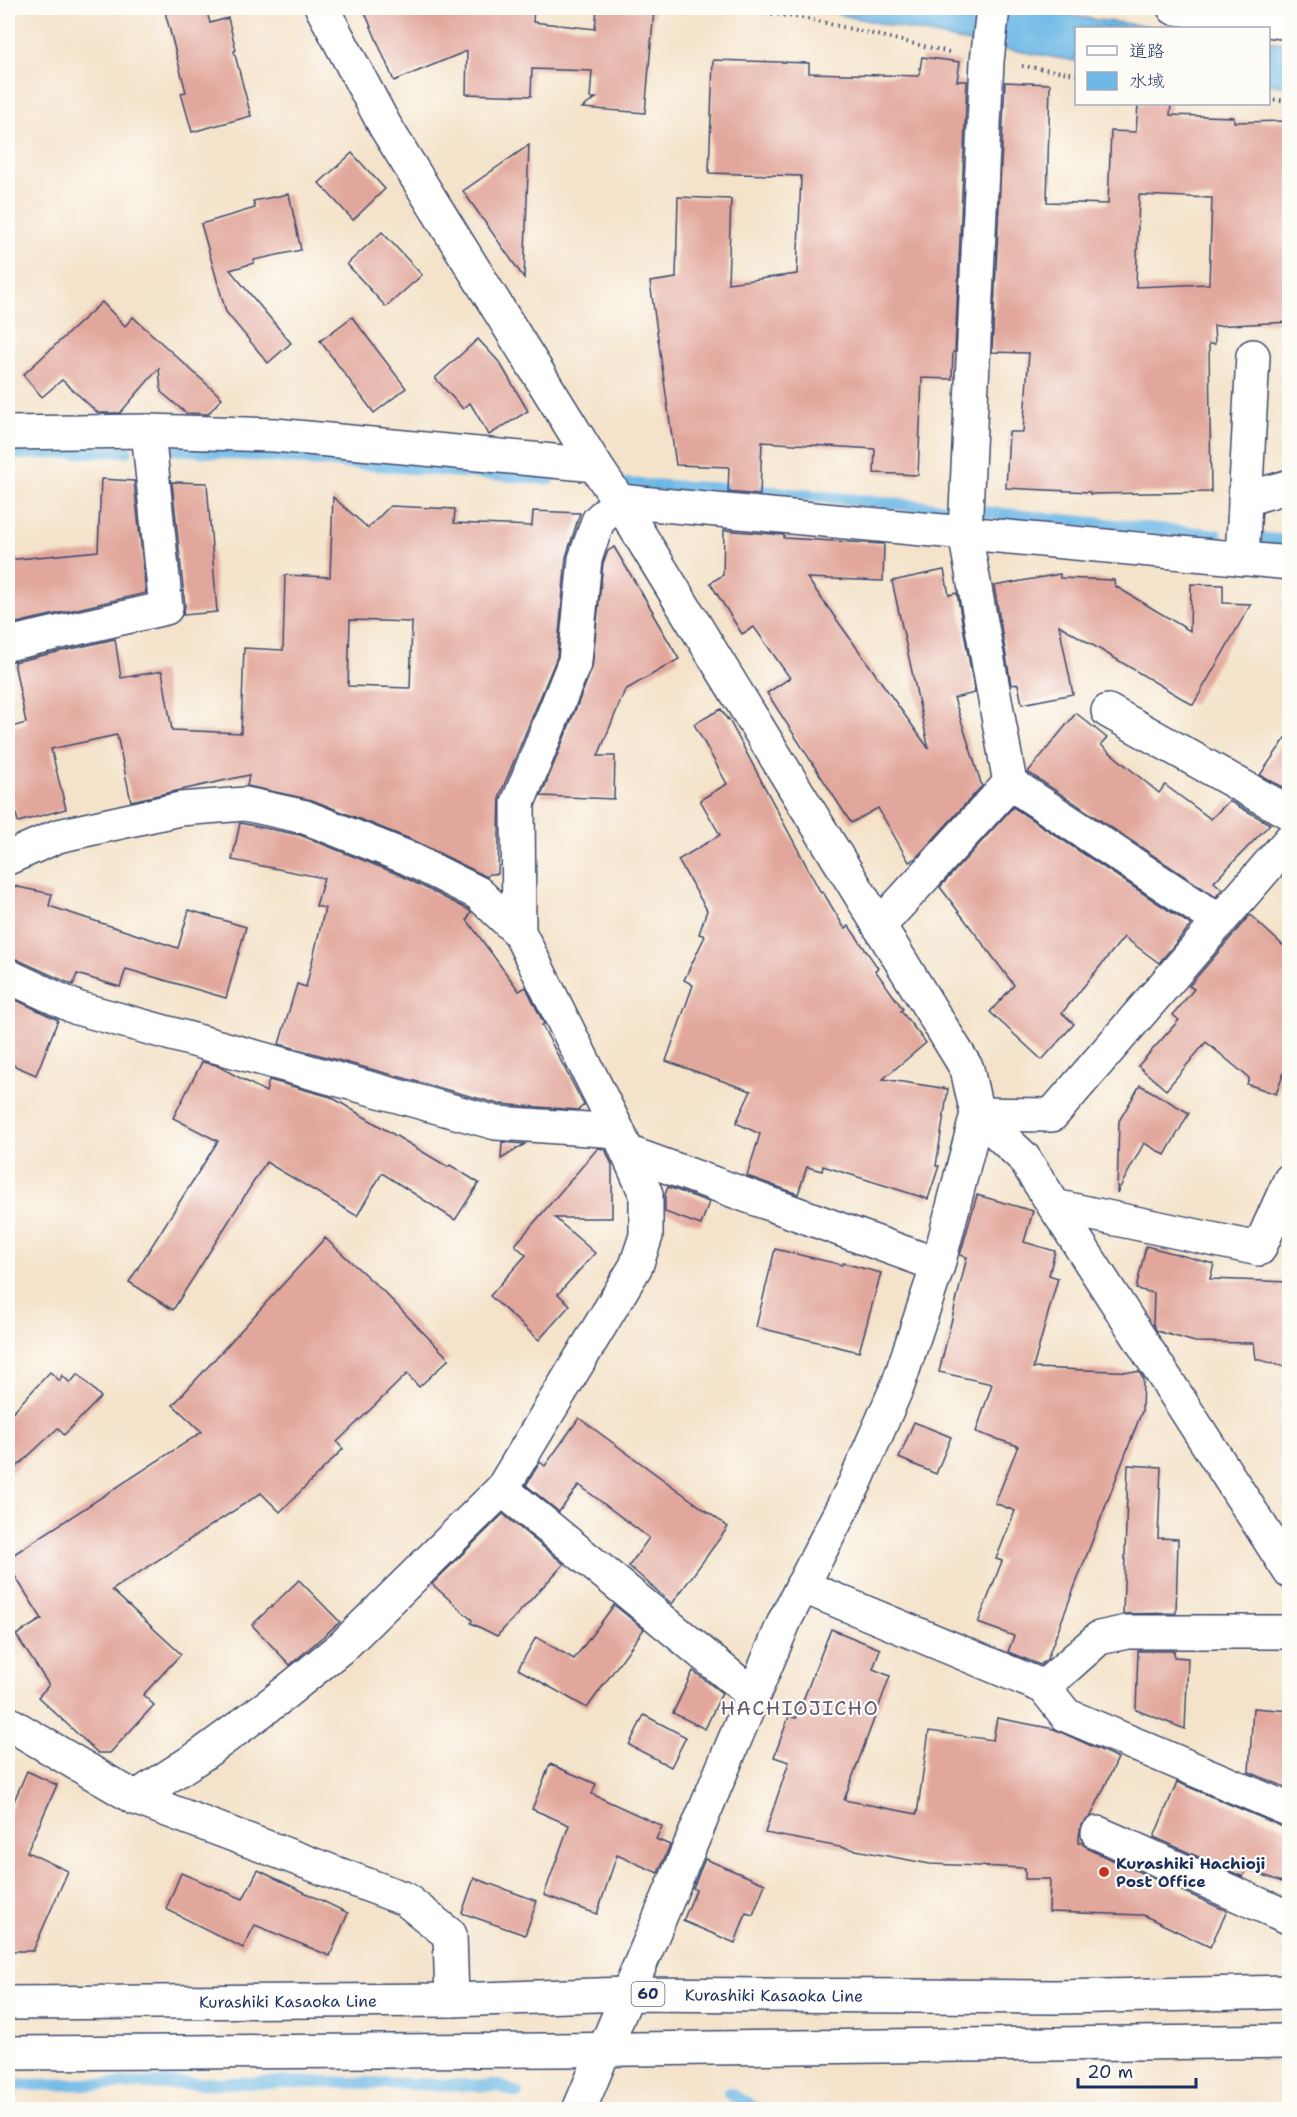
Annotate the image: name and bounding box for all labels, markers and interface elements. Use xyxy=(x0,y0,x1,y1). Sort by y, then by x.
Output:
legend xyxy=(1075,27,1270,105)
text: 道路 xyxy=(1129,39,1165,63)
text: 水域 xyxy=(1129,69,1165,93)
district label: HACHIOJICHO xyxy=(720,1695,880,1721)
place label: Kurashiki Hachioji Post Office xyxy=(1116,1853,1266,1892)
marker: Kurashiki Hachioji Post Office xyxy=(1097,1865,1111,1879)
road number: 60 xyxy=(632,1982,664,2006)
street label: Kurashiki Kasaoka Line xyxy=(685,1984,863,2006)
street label: Kurashiki Kasaoka Line xyxy=(199,1990,377,2012)
scale bar xyxy=(1078,2051,1196,2089)
text: 20 m xyxy=(1087,2060,1133,2084)

